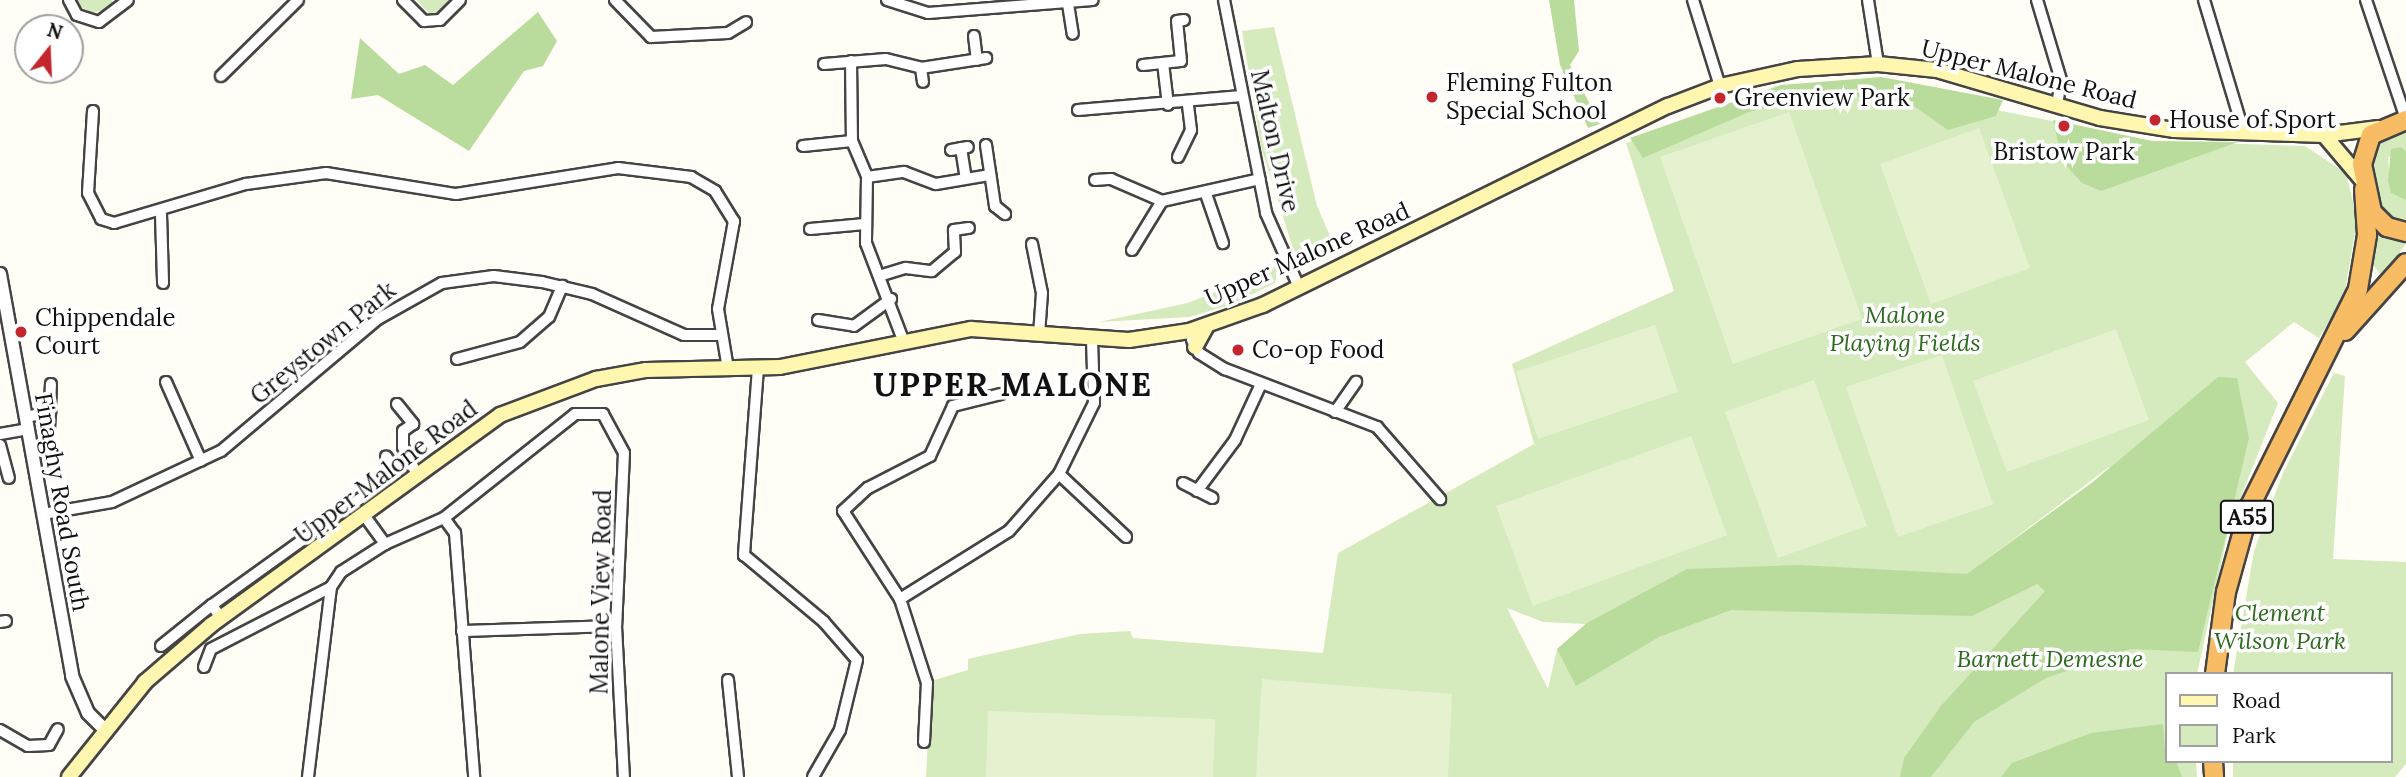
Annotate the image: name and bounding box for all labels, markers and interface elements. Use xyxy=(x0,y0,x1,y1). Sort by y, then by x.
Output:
north arrow xyxy=(14,14,84,84)
text: N xyxy=(44,17,66,45)
street label: Upper Malone Road xyxy=(1918,33,2140,115)
street label: Malton Drive xyxy=(1245,67,1305,215)
place label: Fleming Fulton Special School xyxy=(1446,69,1613,125)
place label: Greenview Park xyxy=(1734,84,1910,112)
marker: Fleming Fulton Special School xyxy=(1424,89,1440,105)
marker: Greenview Park xyxy=(1712,90,1728,106)
place label: House of Sport xyxy=(2169,106,2336,134)
marker: House of Sport xyxy=(2147,112,2163,128)
marker: Bristow Park xyxy=(2056,118,2072,134)
place label: Bristow Park xyxy=(1993,138,2135,166)
street label: Upper Malone Road xyxy=(1200,196,1414,312)
street label: Greystown Park xyxy=(245,276,401,410)
park label: Malone Playing Fields xyxy=(1829,301,1981,357)
place label: Chippendale Court xyxy=(35,304,175,360)
marker: Chippendale Court xyxy=(13,324,29,340)
place label: Co-op Food xyxy=(1252,336,1384,364)
marker: Co-op Food xyxy=(1230,342,1246,358)
district label: UPPER MALONE xyxy=(875,366,1151,404)
street label: Finaghy Road South xyxy=(29,390,95,614)
street label: Upper Malone Road xyxy=(289,394,483,550)
street label: Malone View Road xyxy=(585,489,617,695)
road number: A55 xyxy=(2219,498,2275,537)
park label: Clement Wilson Park xyxy=(2214,599,2346,655)
park label: Barnett Demesne xyxy=(1956,645,2144,673)
legend xyxy=(2164,672,2392,763)
text: Road xyxy=(2232,687,2281,714)
text: Park xyxy=(2232,722,2276,749)

